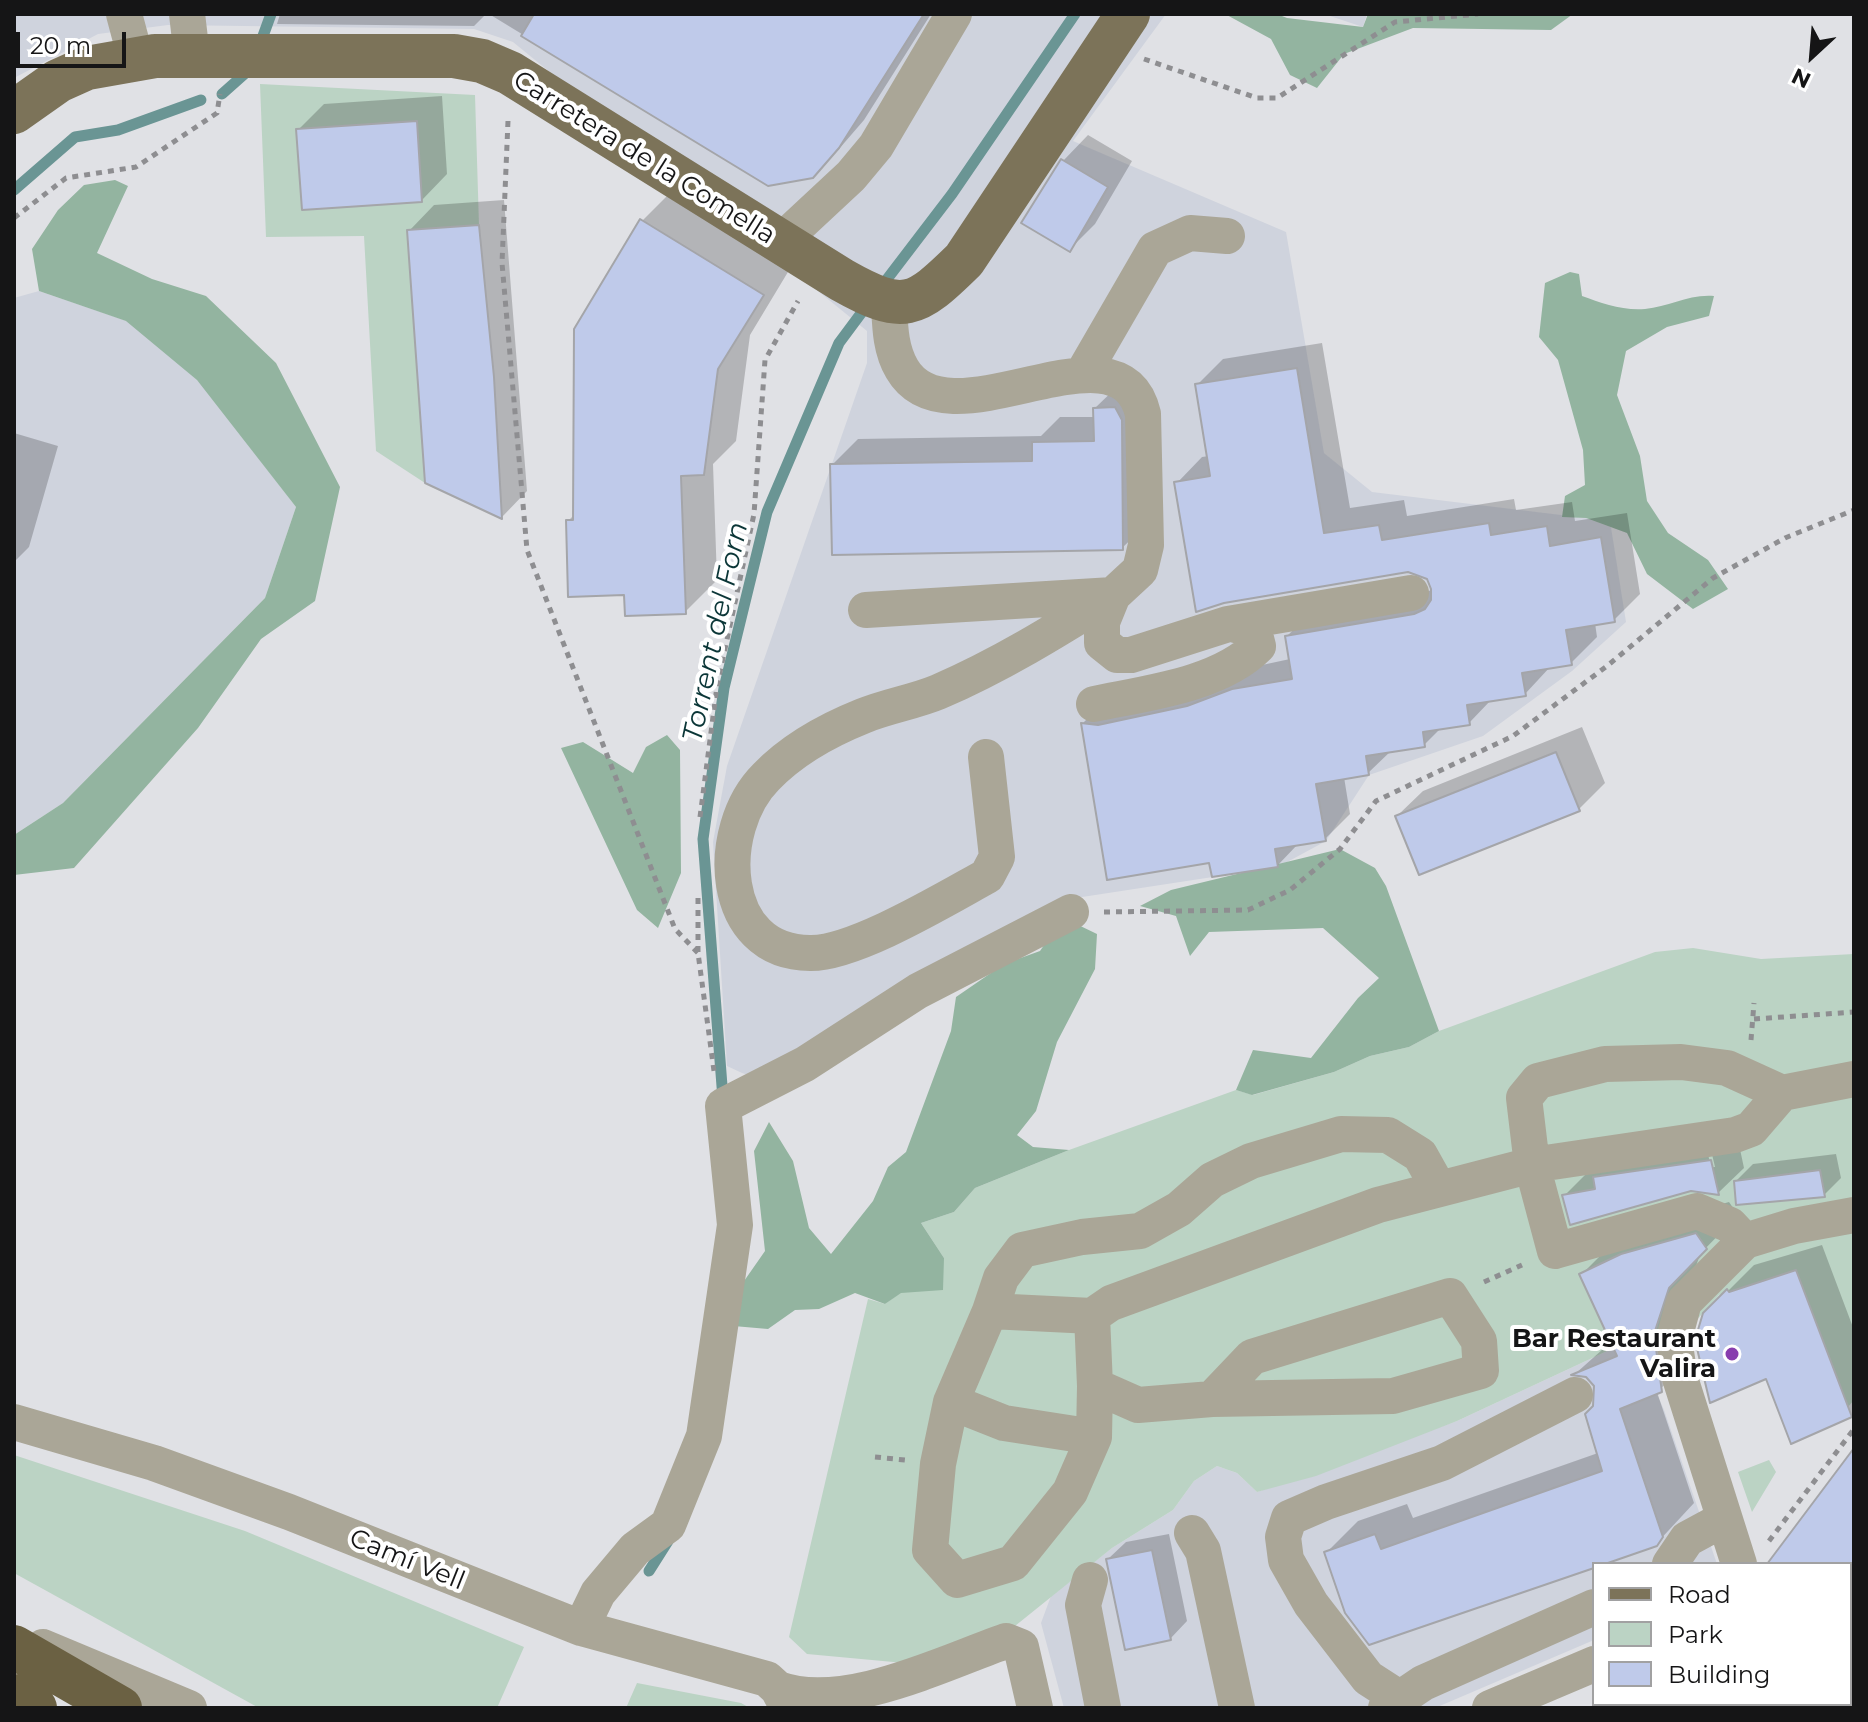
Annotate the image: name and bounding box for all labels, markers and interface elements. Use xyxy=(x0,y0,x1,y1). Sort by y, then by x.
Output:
scale bar xyxy=(20,16,130,66)
north arrow xyxy=(1772,16,1852,96)
text: 20 m xyxy=(30,31,91,60)
text: N xyxy=(1787,62,1815,94)
street label: Carretera de la Comella xyxy=(507,65,781,251)
water label: Torrent del Forn xyxy=(676,519,756,745)
place label: Bar Restaurant Valira xyxy=(1512,1323,1716,1384)
marker: Bar Restaurant Valira xyxy=(1723,1345,1741,1363)
street label: Camí Vell xyxy=(345,1523,469,1597)
legend xyxy=(1592,1562,1852,1706)
text: Road xyxy=(1668,1580,1731,1609)
text: Park xyxy=(1668,1620,1723,1649)
text: Building xyxy=(1668,1660,1771,1689)

